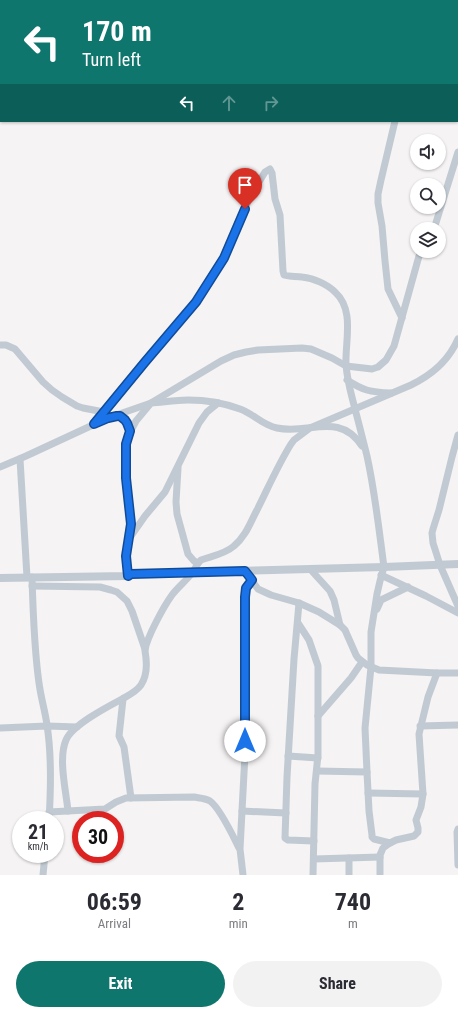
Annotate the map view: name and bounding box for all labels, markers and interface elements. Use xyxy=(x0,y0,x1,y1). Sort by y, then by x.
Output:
text: 170 m xyxy=(82,15,152,48)
icon: left xyxy=(16,16,68,68)
text: Turn left xyxy=(82,49,141,70)
icon: left xyxy=(176,92,198,114)
icon: ahead xyxy=(218,92,240,114)
icon: right xyxy=(260,92,282,114)
map controls xyxy=(410,134,446,258)
button: sound xyxy=(410,134,446,170)
pin xyxy=(228,168,262,209)
icon: arrive xyxy=(234,174,256,196)
button: search xyxy=(410,178,446,214)
button: layers xyxy=(410,222,446,258)
position arrow xyxy=(224,720,266,762)
speed limit sign: 30 xyxy=(72,811,124,863)
text: 21 xyxy=(28,820,48,844)
text: km/h xyxy=(28,841,48,852)
text: 06:59 xyxy=(87,888,142,916)
text: 2 xyxy=(232,888,244,916)
text: 740 xyxy=(335,888,371,916)
text: Arrival xyxy=(98,916,131,931)
text: min xyxy=(229,916,248,931)
text: m xyxy=(348,916,358,931)
button: Exit xyxy=(16,961,225,1007)
button: Share xyxy=(233,961,442,1007)

